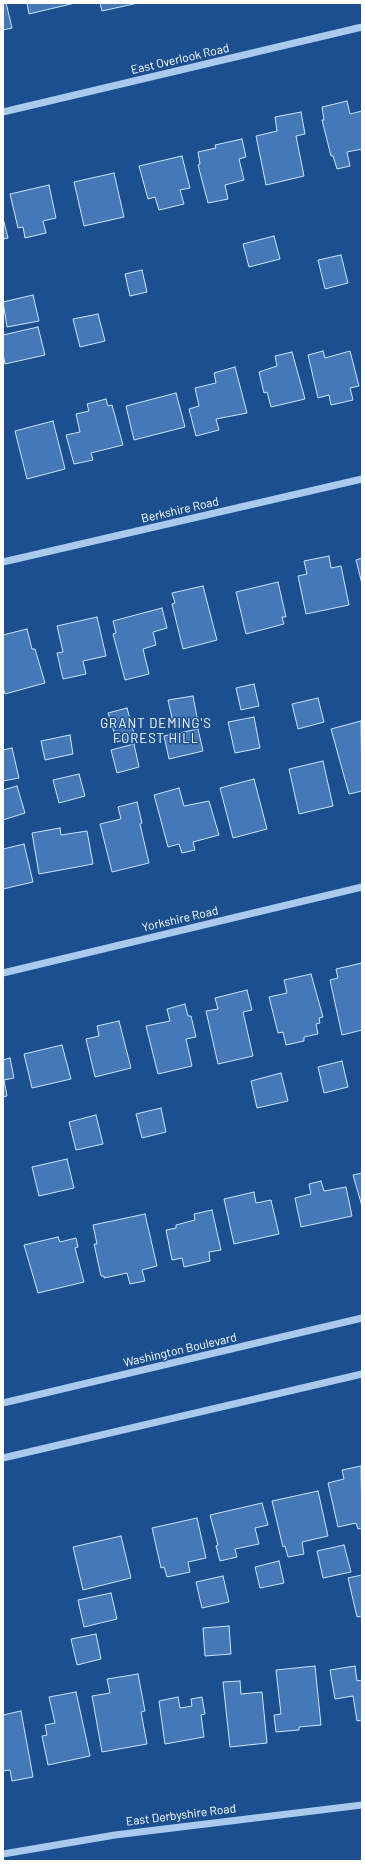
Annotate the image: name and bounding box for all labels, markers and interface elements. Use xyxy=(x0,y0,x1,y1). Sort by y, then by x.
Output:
street label: East Overlook Road xyxy=(129,41,231,77)
street label: Berkshire Road xyxy=(140,494,220,526)
district label: GRANT DEMING'S FOREST HILL xyxy=(100,716,212,747)
street label: Yorkshire Road xyxy=(140,903,220,935)
street label: Washington Boulevard xyxy=(122,1330,238,1370)
street label: East Derbyshire Road xyxy=(125,1801,237,1829)

